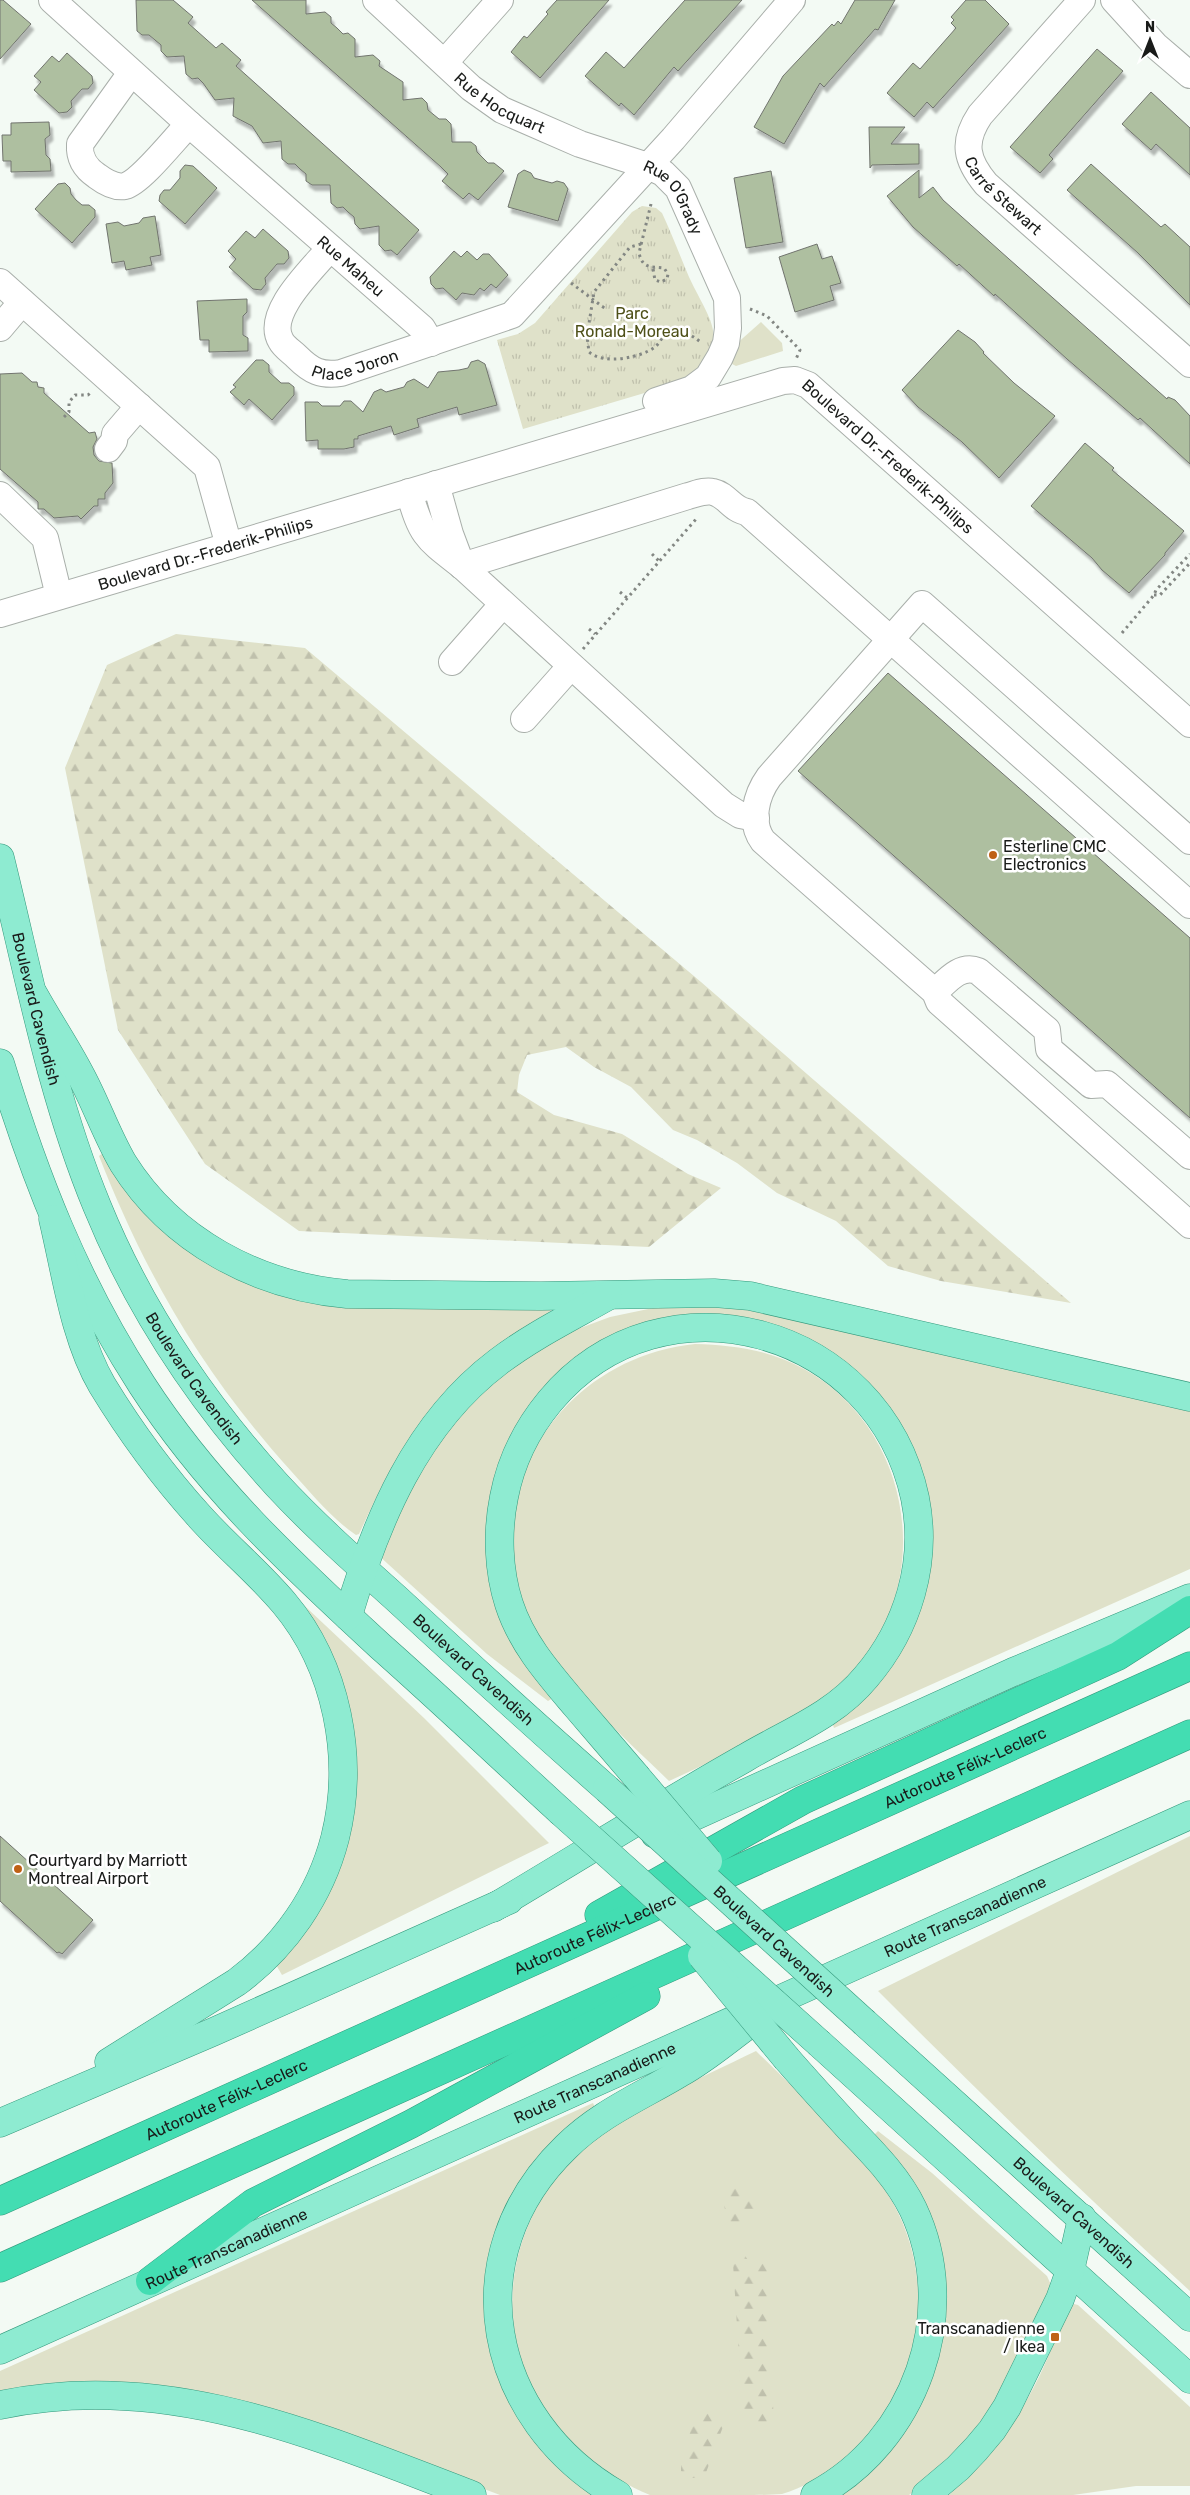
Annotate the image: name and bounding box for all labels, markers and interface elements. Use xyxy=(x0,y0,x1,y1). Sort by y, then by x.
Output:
north arrow xyxy=(1125,15,1175,65)
text: N xyxy=(1145,19,1155,36)
street label: Rue Hocquart xyxy=(451,68,548,137)
street label: Carré Stewart xyxy=(961,153,1046,239)
street label: Rue O'Grady xyxy=(641,156,707,238)
street label: Rue Maheu xyxy=(313,231,388,300)
park label: Parc Ronald-Moreau xyxy=(575,304,689,341)
street label: Place Joron xyxy=(309,345,401,383)
street label: Boulevard Dr.-Frederik-Philips xyxy=(798,375,978,537)
street label: Boulevard Dr.-Frederik-Philips xyxy=(95,512,315,594)
place label: Esterline CMC Electronics xyxy=(1003,837,1107,874)
marker: Esterline CMC Electronics xyxy=(987,849,999,861)
street label: Boulevard Cavendish xyxy=(8,930,65,1087)
street label: Boulevard Cavendish xyxy=(142,1309,247,1448)
street label: Boulevard Cavendish xyxy=(409,1609,538,1729)
street label: Autoroute Félix-Leclerc xyxy=(881,1722,1049,1812)
place label: Courtyard by Marriott Montreal Airport xyxy=(28,1851,187,1888)
marker: Courtyard by Marriott Montreal Airport xyxy=(12,1863,24,1875)
street label: Route Transcanadienne xyxy=(881,1871,1049,1961)
street label: Boulevard Cavendish xyxy=(710,1881,839,2001)
street label: Autoroute Félix-Leclerc xyxy=(511,1889,679,1978)
street label: Route Transcanadienne xyxy=(511,2038,679,2127)
street label: Autoroute Félix-Leclerc xyxy=(142,2055,310,2144)
street label: Boulevard Cavendish xyxy=(1010,2153,1139,2272)
street label: Route Transcanadienne xyxy=(142,2204,310,2293)
place label: Transcanadienne / Ikea xyxy=(918,2319,1045,2356)
marker: Transcanadienne / Ikea xyxy=(1049,2331,1061,2343)

